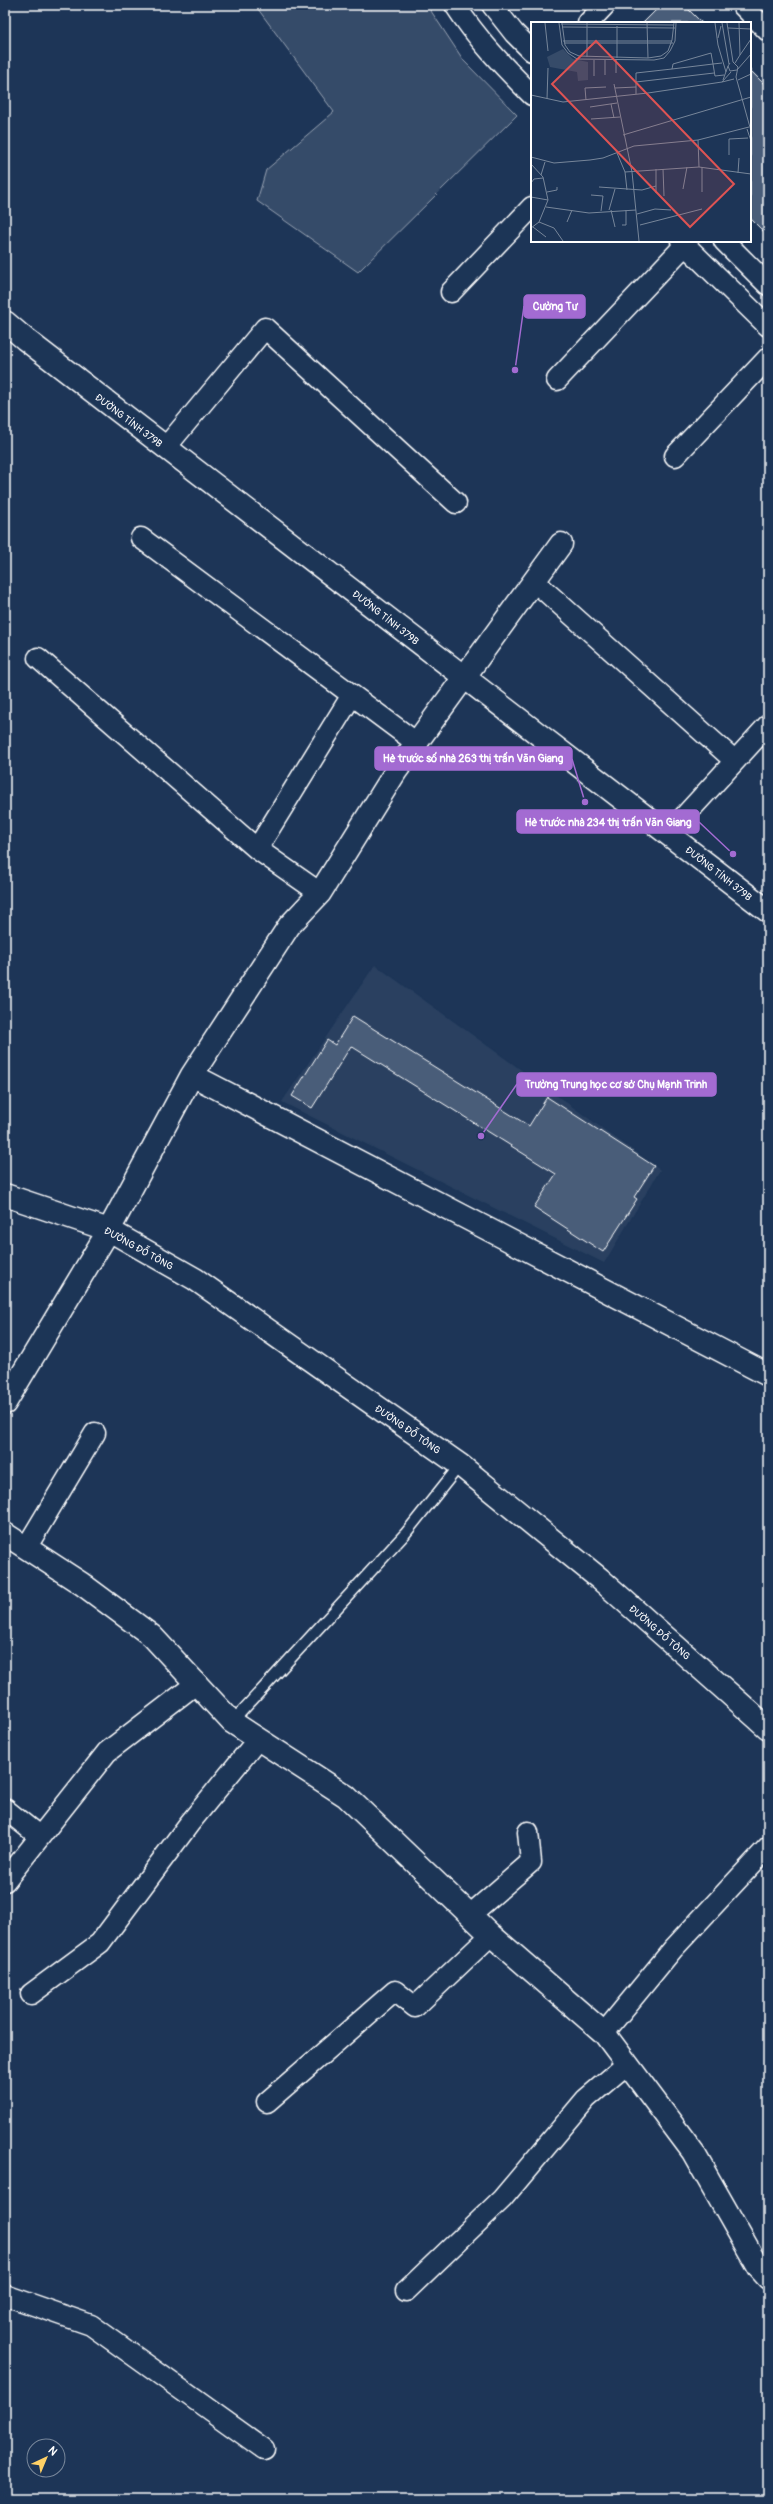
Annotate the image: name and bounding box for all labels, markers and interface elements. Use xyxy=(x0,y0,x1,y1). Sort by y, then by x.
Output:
inset map xyxy=(531,22,751,242)
callout: Cường Tư xyxy=(524,295,585,318)
text: Cường Tư xyxy=(533,300,579,313)
street label: ĐƯỜNG TỈNH 379B xyxy=(92,391,165,450)
street label: ĐƯỜNG TỈNH 379B xyxy=(350,587,422,648)
callout: Hè trước số nhà 263 thị trấn Văn Giang xyxy=(375,747,572,770)
text: Hè trước số nhà 263 thị trấn Văn Giang xyxy=(383,751,564,765)
callout: Hè trước nhà 234 thị trấn Văn Giang xyxy=(517,810,699,833)
text: Hè trước nhà 234 thị trấn Văn Giang xyxy=(525,815,692,829)
street label: ĐƯỜNG TỈNH 379B xyxy=(683,843,755,904)
callout: Trường Trung học cơ sở Chụ Mạnh Trinh xyxy=(517,1073,716,1096)
text: Trường Trung học cơ sở Chụ Mạnh Trinh xyxy=(524,1078,707,1091)
street label: ĐƯỜNG ĐỖ TÔNG xyxy=(102,1222,177,1273)
street label: ĐƯỜNG ĐỖ TÔNG xyxy=(372,1400,445,1457)
street label: ĐƯỜNG ĐỖ TÔNG xyxy=(626,1601,695,1663)
north arrow xyxy=(26,2438,66,2478)
text: N xyxy=(45,2444,60,2459)

